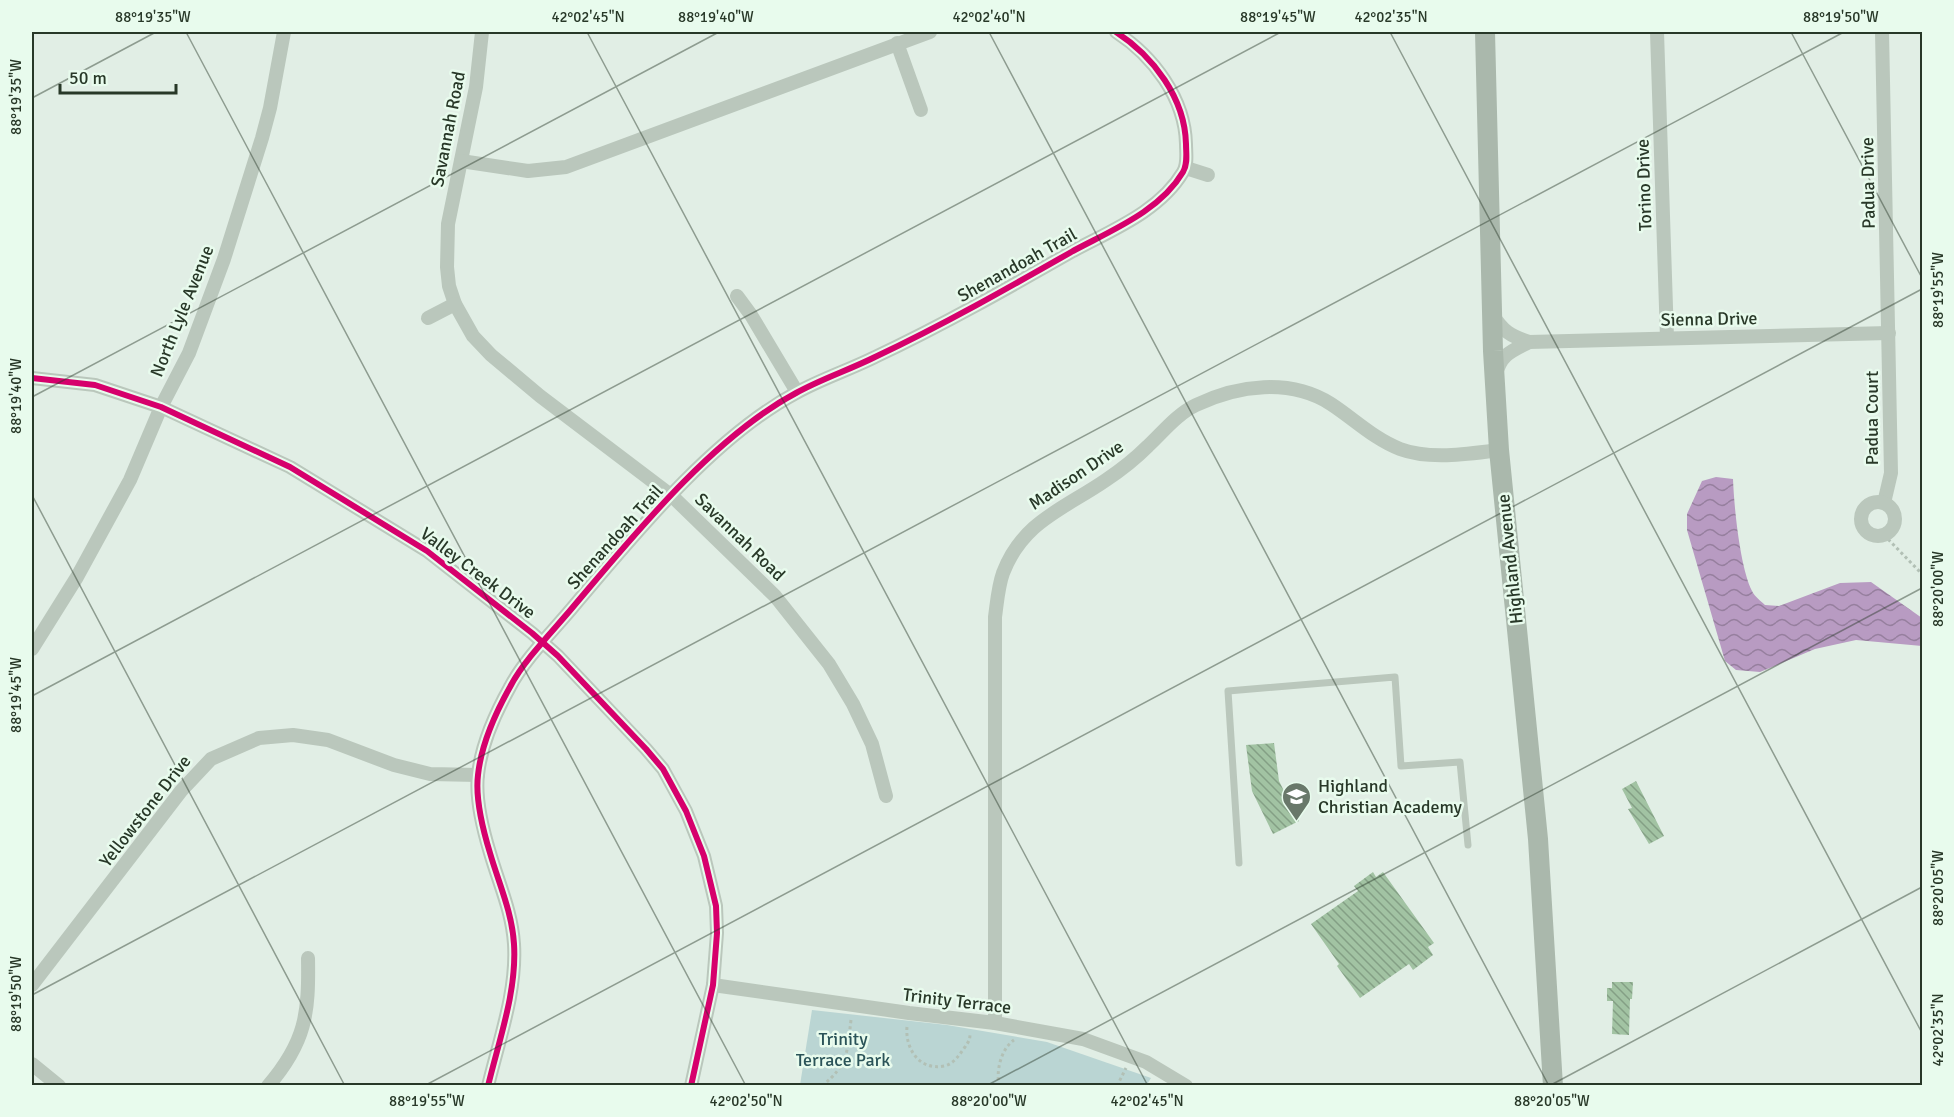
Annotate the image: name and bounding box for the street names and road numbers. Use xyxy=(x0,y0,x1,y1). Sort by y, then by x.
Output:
street label: Savannah Road xyxy=(426,69,470,189)
street label: Padua Drive xyxy=(1856,137,1880,229)
street label: Torino Drive xyxy=(1631,139,1657,231)
street label: Shenandoah Trail xyxy=(953,223,1081,307)
street label: North Lyle Avenue xyxy=(146,242,218,380)
street label: Sienna Drive xyxy=(1660,307,1758,331)
street label: Padua Court xyxy=(1861,371,1883,465)
street label: Madison Drive xyxy=(1025,435,1127,515)
street label: Shenandoah Trail xyxy=(562,480,668,594)
street label: Savannah Road xyxy=(690,488,790,586)
street label: Highland Avenue xyxy=(1492,493,1528,625)
street label: Valley Creek Drive xyxy=(416,523,540,623)
street label: Yellowstone Drive xyxy=(95,751,195,871)
street label: Trinity Terrace xyxy=(902,983,1012,1019)

